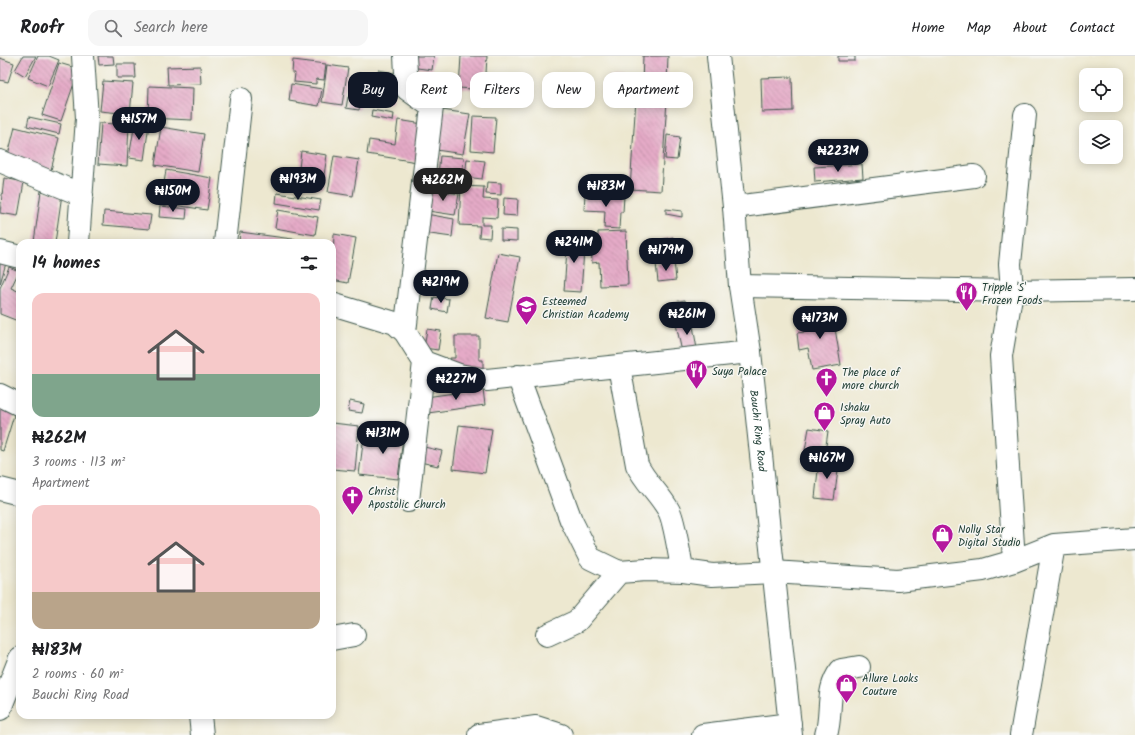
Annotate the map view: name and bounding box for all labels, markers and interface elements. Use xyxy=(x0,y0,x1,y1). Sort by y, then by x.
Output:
search box xyxy=(88,10,368,46)
text: Roofr xyxy=(20,13,64,43)
text: Search here xyxy=(134,16,208,40)
icon: search xyxy=(102,17,124,39)
text: Home xyxy=(911,17,945,39)
text: Map xyxy=(967,17,991,39)
text: About xyxy=(1013,17,1047,39)
text: Contact xyxy=(1069,17,1115,39)
map controls xyxy=(1079,68,1123,164)
button: locate xyxy=(1079,68,1123,112)
chip: Buy xyxy=(348,72,398,108)
chip: Rent xyxy=(406,72,462,108)
chip: Filters xyxy=(470,72,534,108)
chip: New xyxy=(542,72,595,108)
chip: Apartment xyxy=(603,72,693,108)
pin: ₦157M xyxy=(111,107,167,141)
text: ₦157M xyxy=(121,109,157,130)
button: layers xyxy=(1079,120,1123,164)
pin: ₦223M xyxy=(810,139,866,173)
text: ₦223M xyxy=(817,141,859,162)
pin: ₦193M xyxy=(270,167,326,201)
pin: ₦262M xyxy=(415,168,471,202)
text: ₦193M xyxy=(280,169,316,190)
text: ₦262M xyxy=(422,170,464,191)
pin: ₦183M xyxy=(578,174,634,208)
text: ₦183M xyxy=(587,176,625,197)
pin: ₦150M xyxy=(145,179,201,213)
text: ₦150M xyxy=(155,181,191,202)
pin: ₦241M xyxy=(546,230,602,264)
text: ₦241M xyxy=(555,232,593,253)
pin: ₦179M xyxy=(638,238,694,272)
text: ₦179M xyxy=(648,240,684,261)
text: 14 homes xyxy=(32,250,100,277)
icon: filters xyxy=(298,252,320,274)
pin: ₦219M xyxy=(413,270,469,304)
text: ₦219M xyxy=(422,272,460,293)
place label: Tripple 'S' Frozen Foods xyxy=(982,279,1043,310)
restaurant icon: Tripple 'S' Frozen Foods xyxy=(953,280,979,313)
place label: Esteemed Christian Academy xyxy=(542,293,630,324)
school or university icon: Esteemed Christian Academy xyxy=(513,294,539,327)
pin: ₦261M xyxy=(659,302,715,336)
text: ₦261M xyxy=(668,304,706,325)
pin: ₦173M xyxy=(792,306,848,340)
text: ₦173M xyxy=(802,308,838,329)
icon: home xyxy=(140,319,212,391)
restaurant icon: Suya Palace xyxy=(683,358,709,391)
place label: Suya Palace xyxy=(712,363,767,381)
place label: The place of more church xyxy=(842,364,901,395)
church icon: The place of more church xyxy=(814,365,840,398)
pin: ₦227M xyxy=(428,367,484,401)
text: ₦227M xyxy=(436,369,476,390)
street label: Bauchi Ring Road xyxy=(744,389,771,473)
place label: Ishaku Spray Auto xyxy=(840,399,891,430)
shop icon: Ishaku Spray Auto xyxy=(812,400,838,433)
pin: ₦131M xyxy=(355,421,411,455)
text: ₦131M xyxy=(366,423,400,444)
text: ₦262M xyxy=(32,425,86,452)
pin: ₦167M xyxy=(799,446,855,480)
text: ₦167M xyxy=(809,448,845,469)
text: 3 rooms · 113 m² xyxy=(32,452,125,473)
text: Apartment xyxy=(32,473,90,494)
place label: Christ Apostolic Church xyxy=(368,483,446,514)
church icon: Christ Apostolic Church xyxy=(340,484,366,517)
place label: Nolly Star Digital Studio xyxy=(958,521,1021,552)
shop icon: Nolly Star Digital Studio xyxy=(930,522,956,555)
icon: home xyxy=(140,531,212,603)
text: ₦183M xyxy=(32,637,82,664)
text: 2 rooms · 60 m² xyxy=(32,664,124,685)
place label: Allure Looks Couture xyxy=(862,670,919,701)
shop icon: Allure Looks Couture xyxy=(833,671,859,704)
text: Bauchi Ring Road xyxy=(32,685,129,706)

